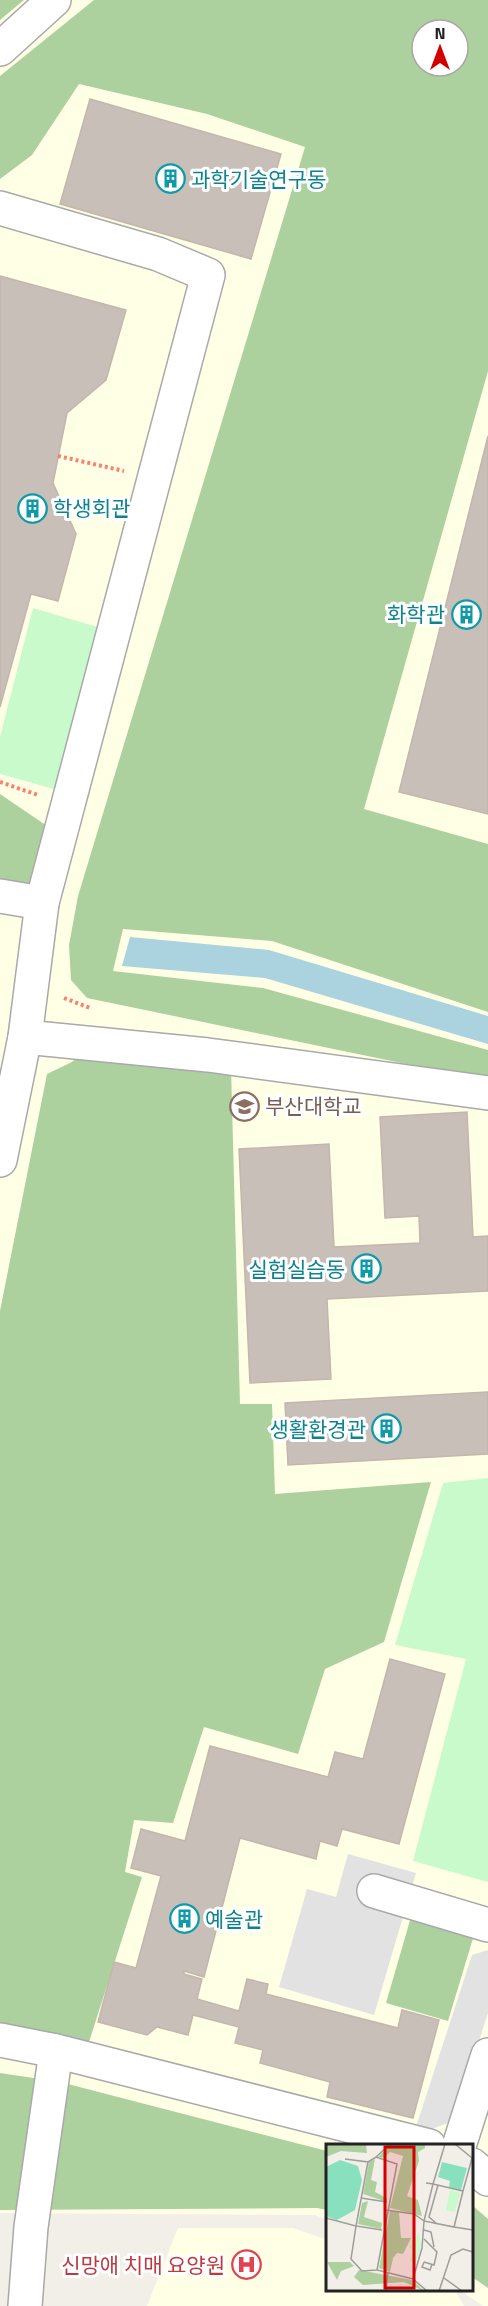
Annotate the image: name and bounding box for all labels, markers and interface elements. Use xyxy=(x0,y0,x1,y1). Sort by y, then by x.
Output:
north arrow xyxy=(410,18,470,78)
text: N xyxy=(434,21,446,45)
building icon: 과학기술연구동 xyxy=(154,163,186,195)
place label: 과학기술연구동 xyxy=(191,163,326,195)
building icon: 학생회관 xyxy=(16,492,48,524)
place label: 학생회관 xyxy=(53,492,130,524)
place label: 화학관 xyxy=(387,598,445,630)
building icon: 화학관 xyxy=(450,598,482,630)
school or university icon: 부산대학교 xyxy=(228,1090,260,1122)
place label: 부산대학교 xyxy=(265,1090,362,1122)
place label: 실험실습동 xyxy=(248,1253,345,1285)
building icon: 실험실습동 xyxy=(350,1253,382,1285)
place label: 생활환경관 xyxy=(269,1413,366,1445)
building icon: 생활환경관 xyxy=(371,1413,403,1445)
building icon: 예술관 xyxy=(168,1903,200,1935)
place label: 예술관 xyxy=(205,1903,263,1935)
inset map xyxy=(326,2144,473,2291)
place label: 신망애 치매 요양원 xyxy=(61,2249,225,2281)
hospital icon: 신망애 치매 요양원 xyxy=(230,2249,262,2281)

